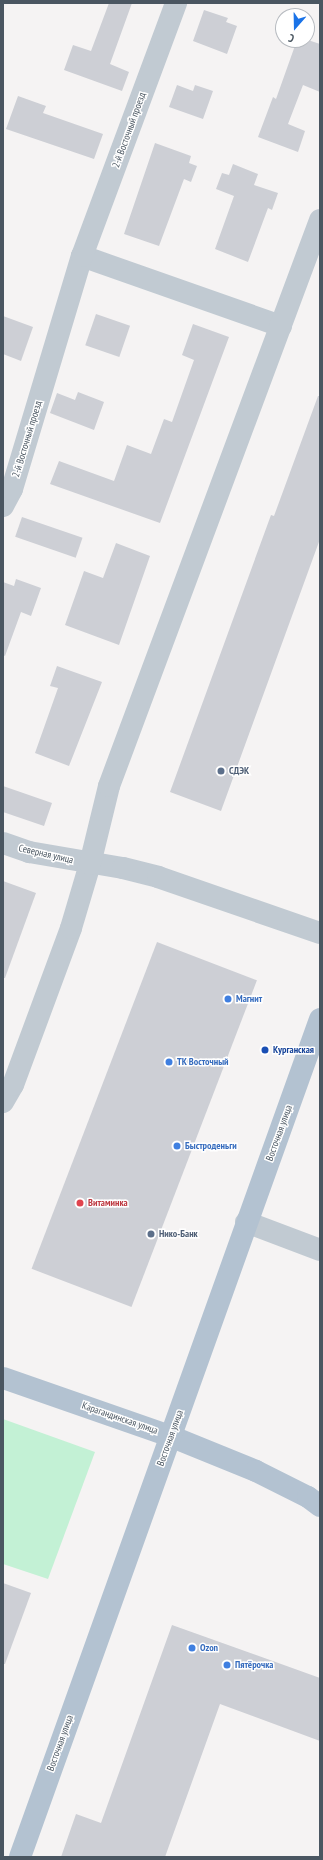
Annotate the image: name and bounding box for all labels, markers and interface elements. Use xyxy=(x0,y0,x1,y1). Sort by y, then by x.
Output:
north arrow xyxy=(275,8,315,48)
text: С xyxy=(286,31,296,46)
street label: 2-й Восточный проезд xyxy=(110,91,148,169)
street label: 2-й Восточный проезд xyxy=(10,399,44,479)
place label: СДЭК xyxy=(229,765,249,777)
marker: СДЭК xyxy=(216,766,226,776)
street label: Северная улица xyxy=(17,842,75,866)
place label: Магнит xyxy=(236,993,262,1005)
marker: Магнит xyxy=(223,994,233,1004)
place label: Курганская xyxy=(273,1044,314,1056)
marker: Курганская xyxy=(260,1045,270,1055)
place label: ТК Восточный xyxy=(177,1056,229,1068)
marker: ТК Восточный xyxy=(164,1057,174,1067)
street label: Восточная улица xyxy=(263,1103,295,1163)
place label: Быстроденьги xyxy=(185,1140,237,1152)
marker: Быстроденьги xyxy=(172,1141,182,1151)
place label: Витаминка xyxy=(88,1197,128,1209)
marker: Витаминка xyxy=(75,1198,85,1208)
place label: Нико-Банк xyxy=(159,1228,198,1240)
marker: Нико-Банк xyxy=(146,1229,156,1239)
street label: Карагандинская улица xyxy=(80,1399,160,1437)
street label: Восточная улица xyxy=(154,1408,186,1468)
place label: Ozon xyxy=(200,1642,218,1654)
marker: Ozon xyxy=(187,1643,197,1653)
place label: Пятёрочка xyxy=(235,1659,273,1671)
marker: Пятёрочка xyxy=(222,1660,232,1670)
street label: Восточная улица xyxy=(44,1713,76,1773)

